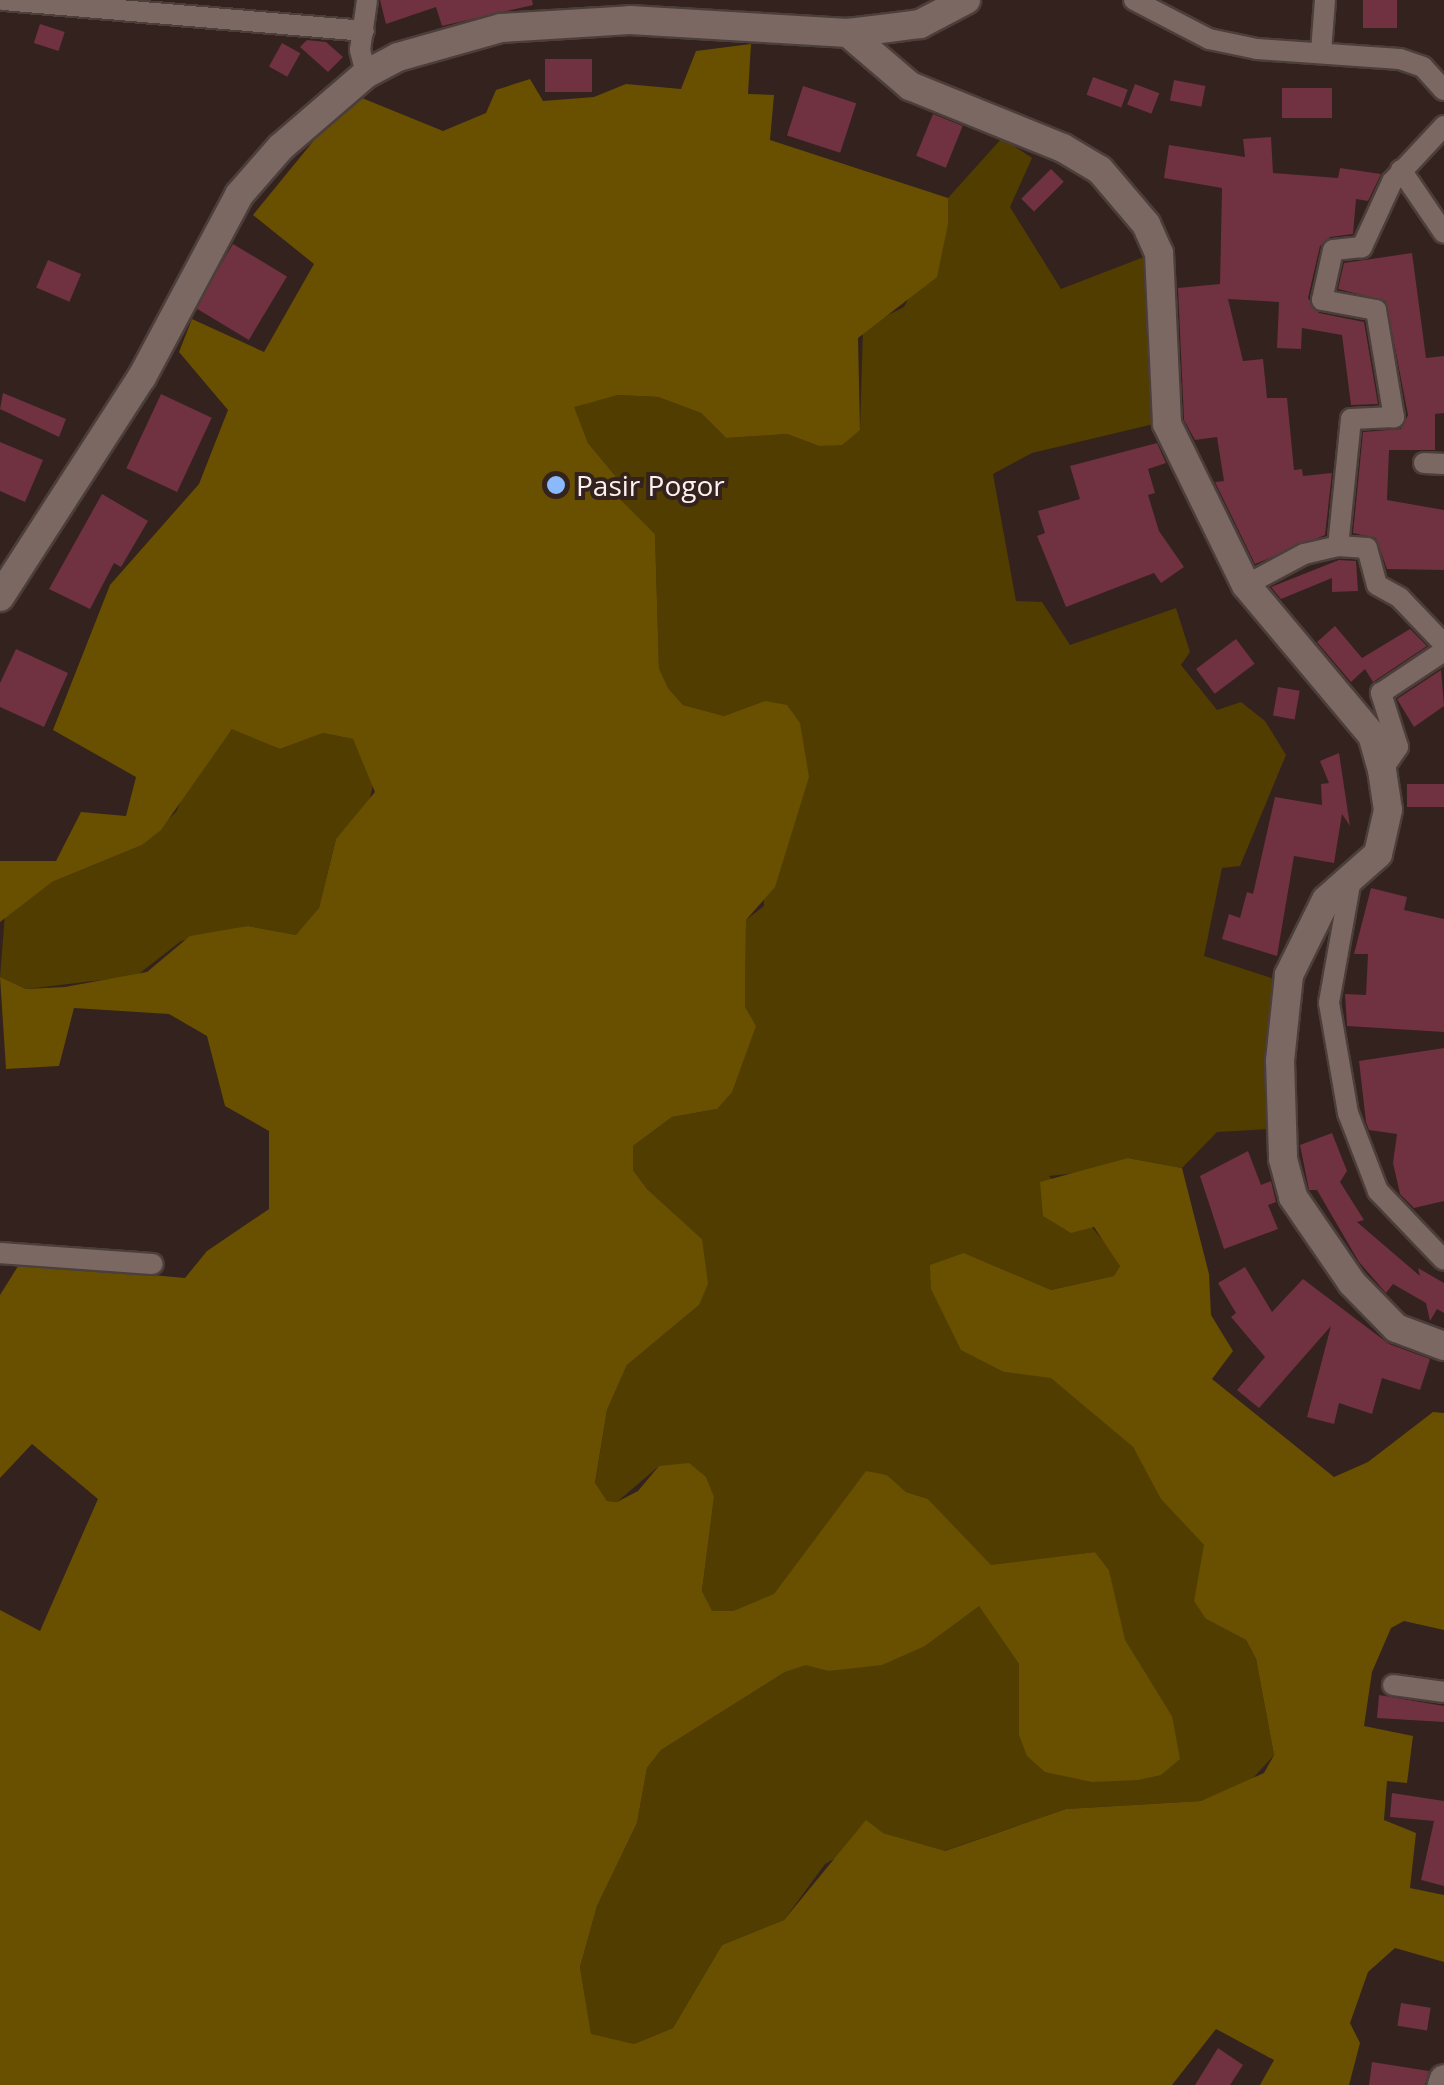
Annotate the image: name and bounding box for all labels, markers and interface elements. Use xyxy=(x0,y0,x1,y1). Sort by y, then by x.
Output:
place label: Pasir Pogor xyxy=(576,468,725,502)
marker: Pasir Pogor xyxy=(545,474,567,496)

